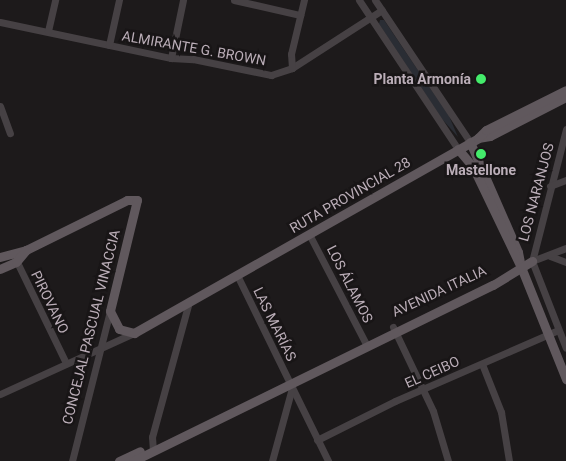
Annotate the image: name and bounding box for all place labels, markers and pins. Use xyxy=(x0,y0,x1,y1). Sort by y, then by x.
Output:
place label: Planta Armonía xyxy=(373,71,471,87)
marker: Planta Armonía xyxy=(475,73,487,85)
marker: Mastellone xyxy=(475,148,487,160)
place label: Mastellone xyxy=(446,162,516,178)

